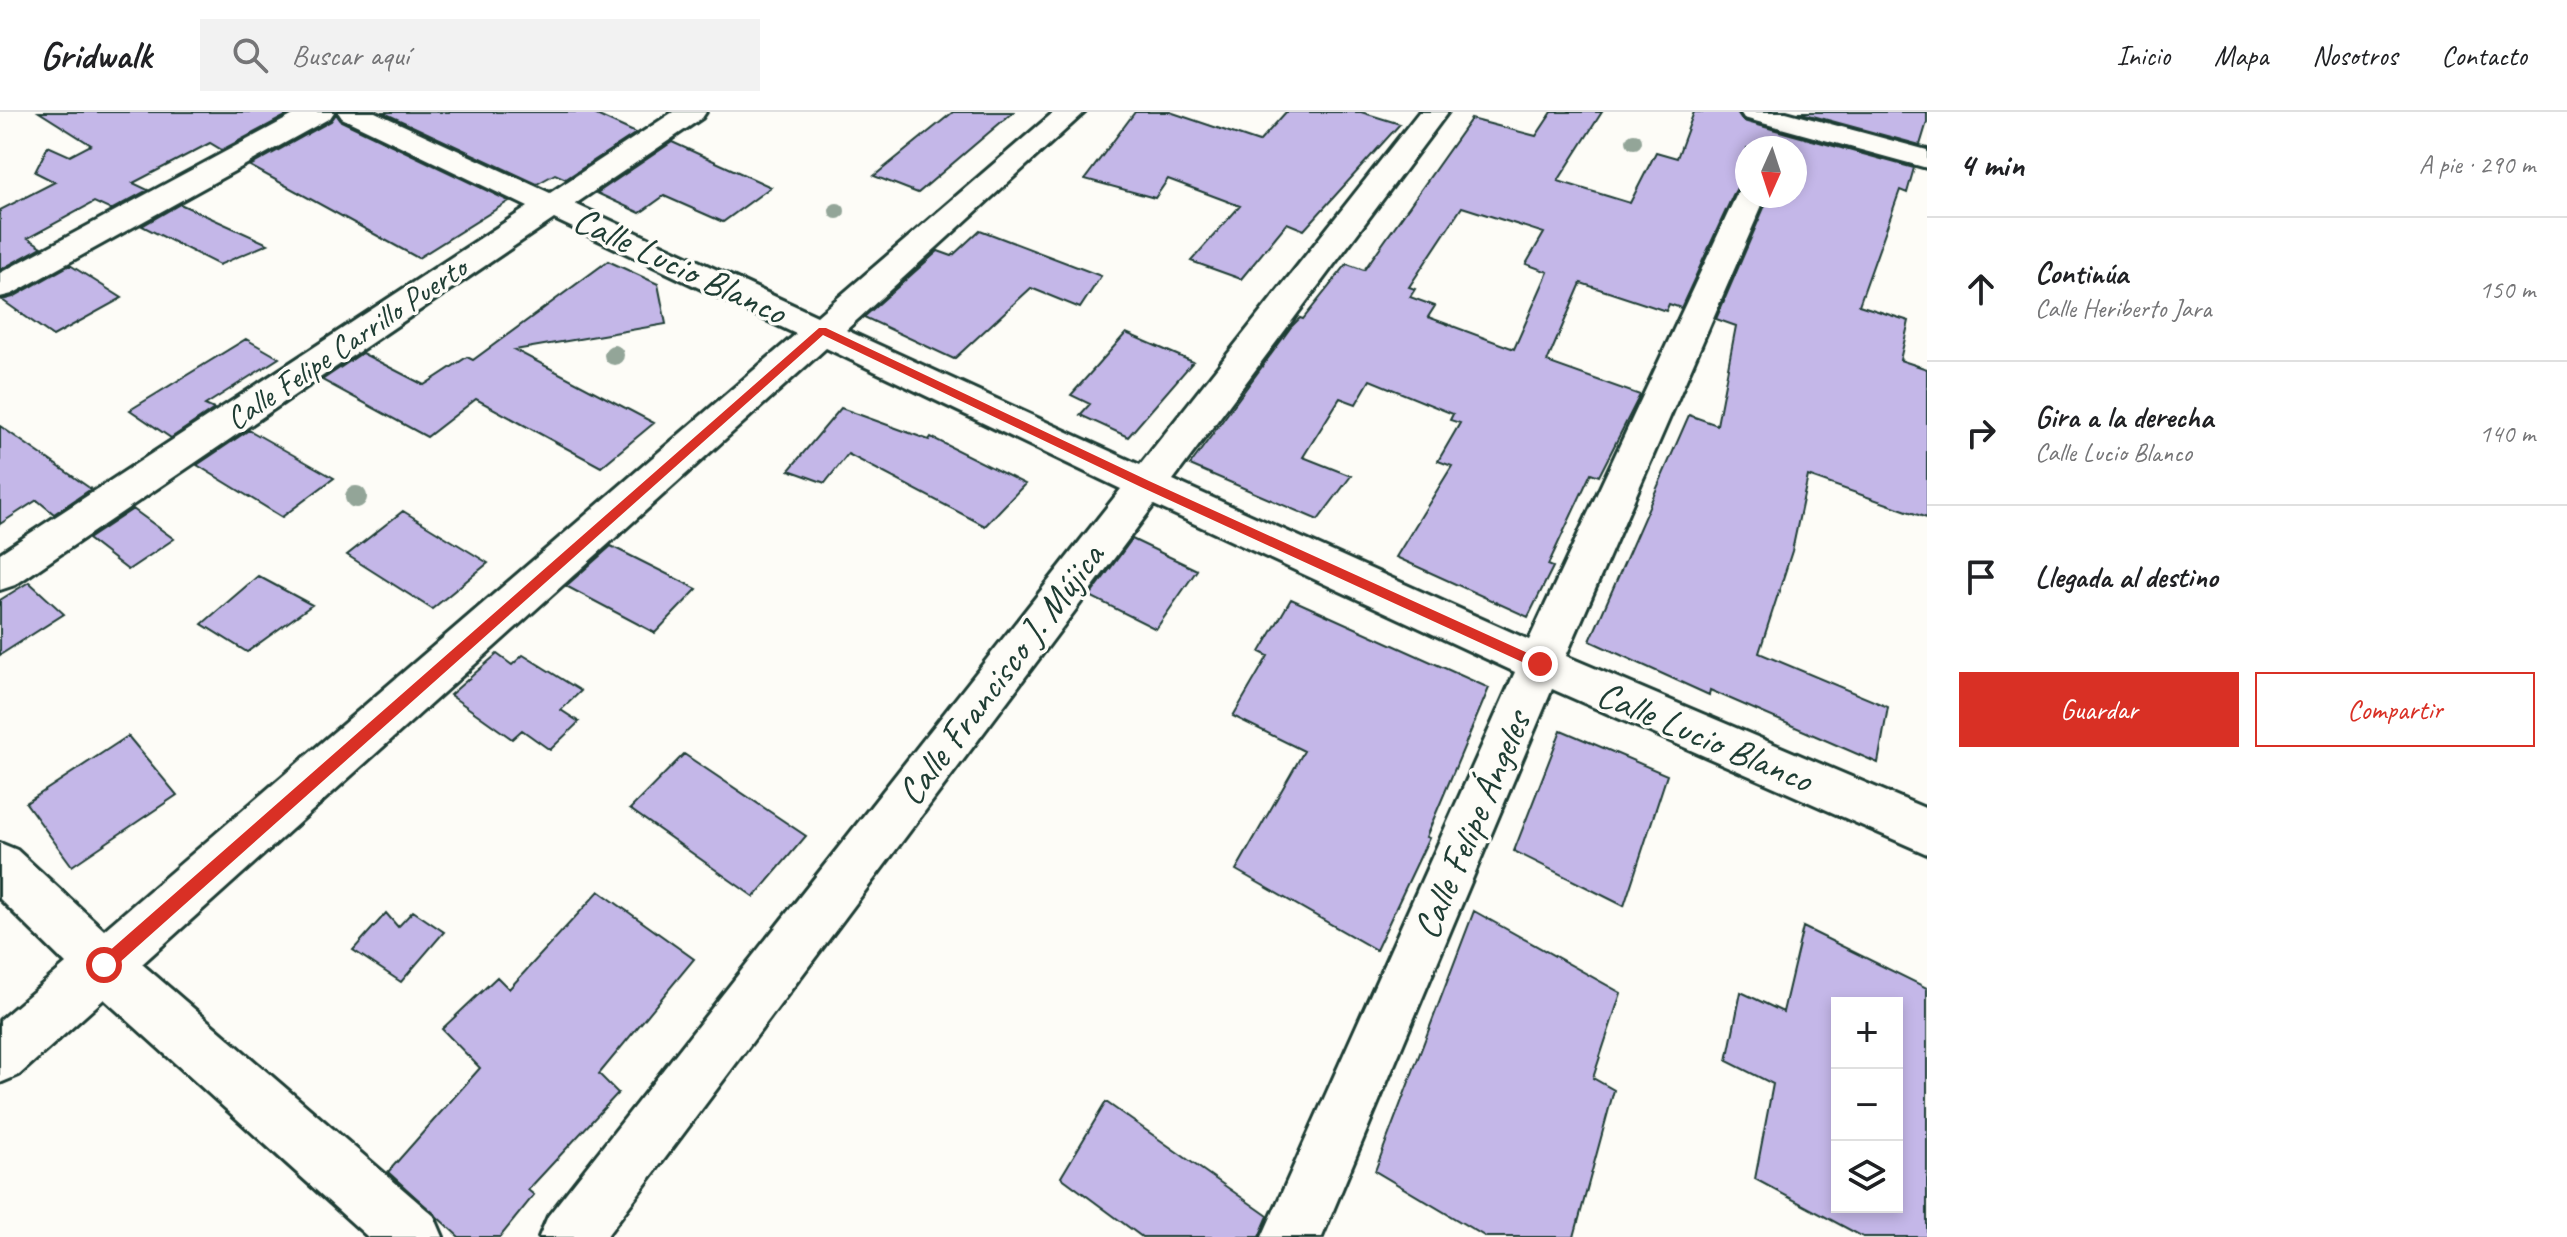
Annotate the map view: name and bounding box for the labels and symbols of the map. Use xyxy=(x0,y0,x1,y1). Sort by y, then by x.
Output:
north arrow xyxy=(1735,136,1807,208)
street label: Calle Lucio Blanco xyxy=(566,196,796,336)
street label: Calle Felipe Carrillo Puerto xyxy=(218,246,478,439)
street label: Calle Francisco J. Mújica xyxy=(887,532,1116,814)
route end xyxy=(1522,646,1558,682)
street label: Calle Lucio Blanco xyxy=(1590,670,1822,804)
street label: Calle Felipe Ángeles xyxy=(1403,701,1542,946)
route start xyxy=(86,947,122,983)

